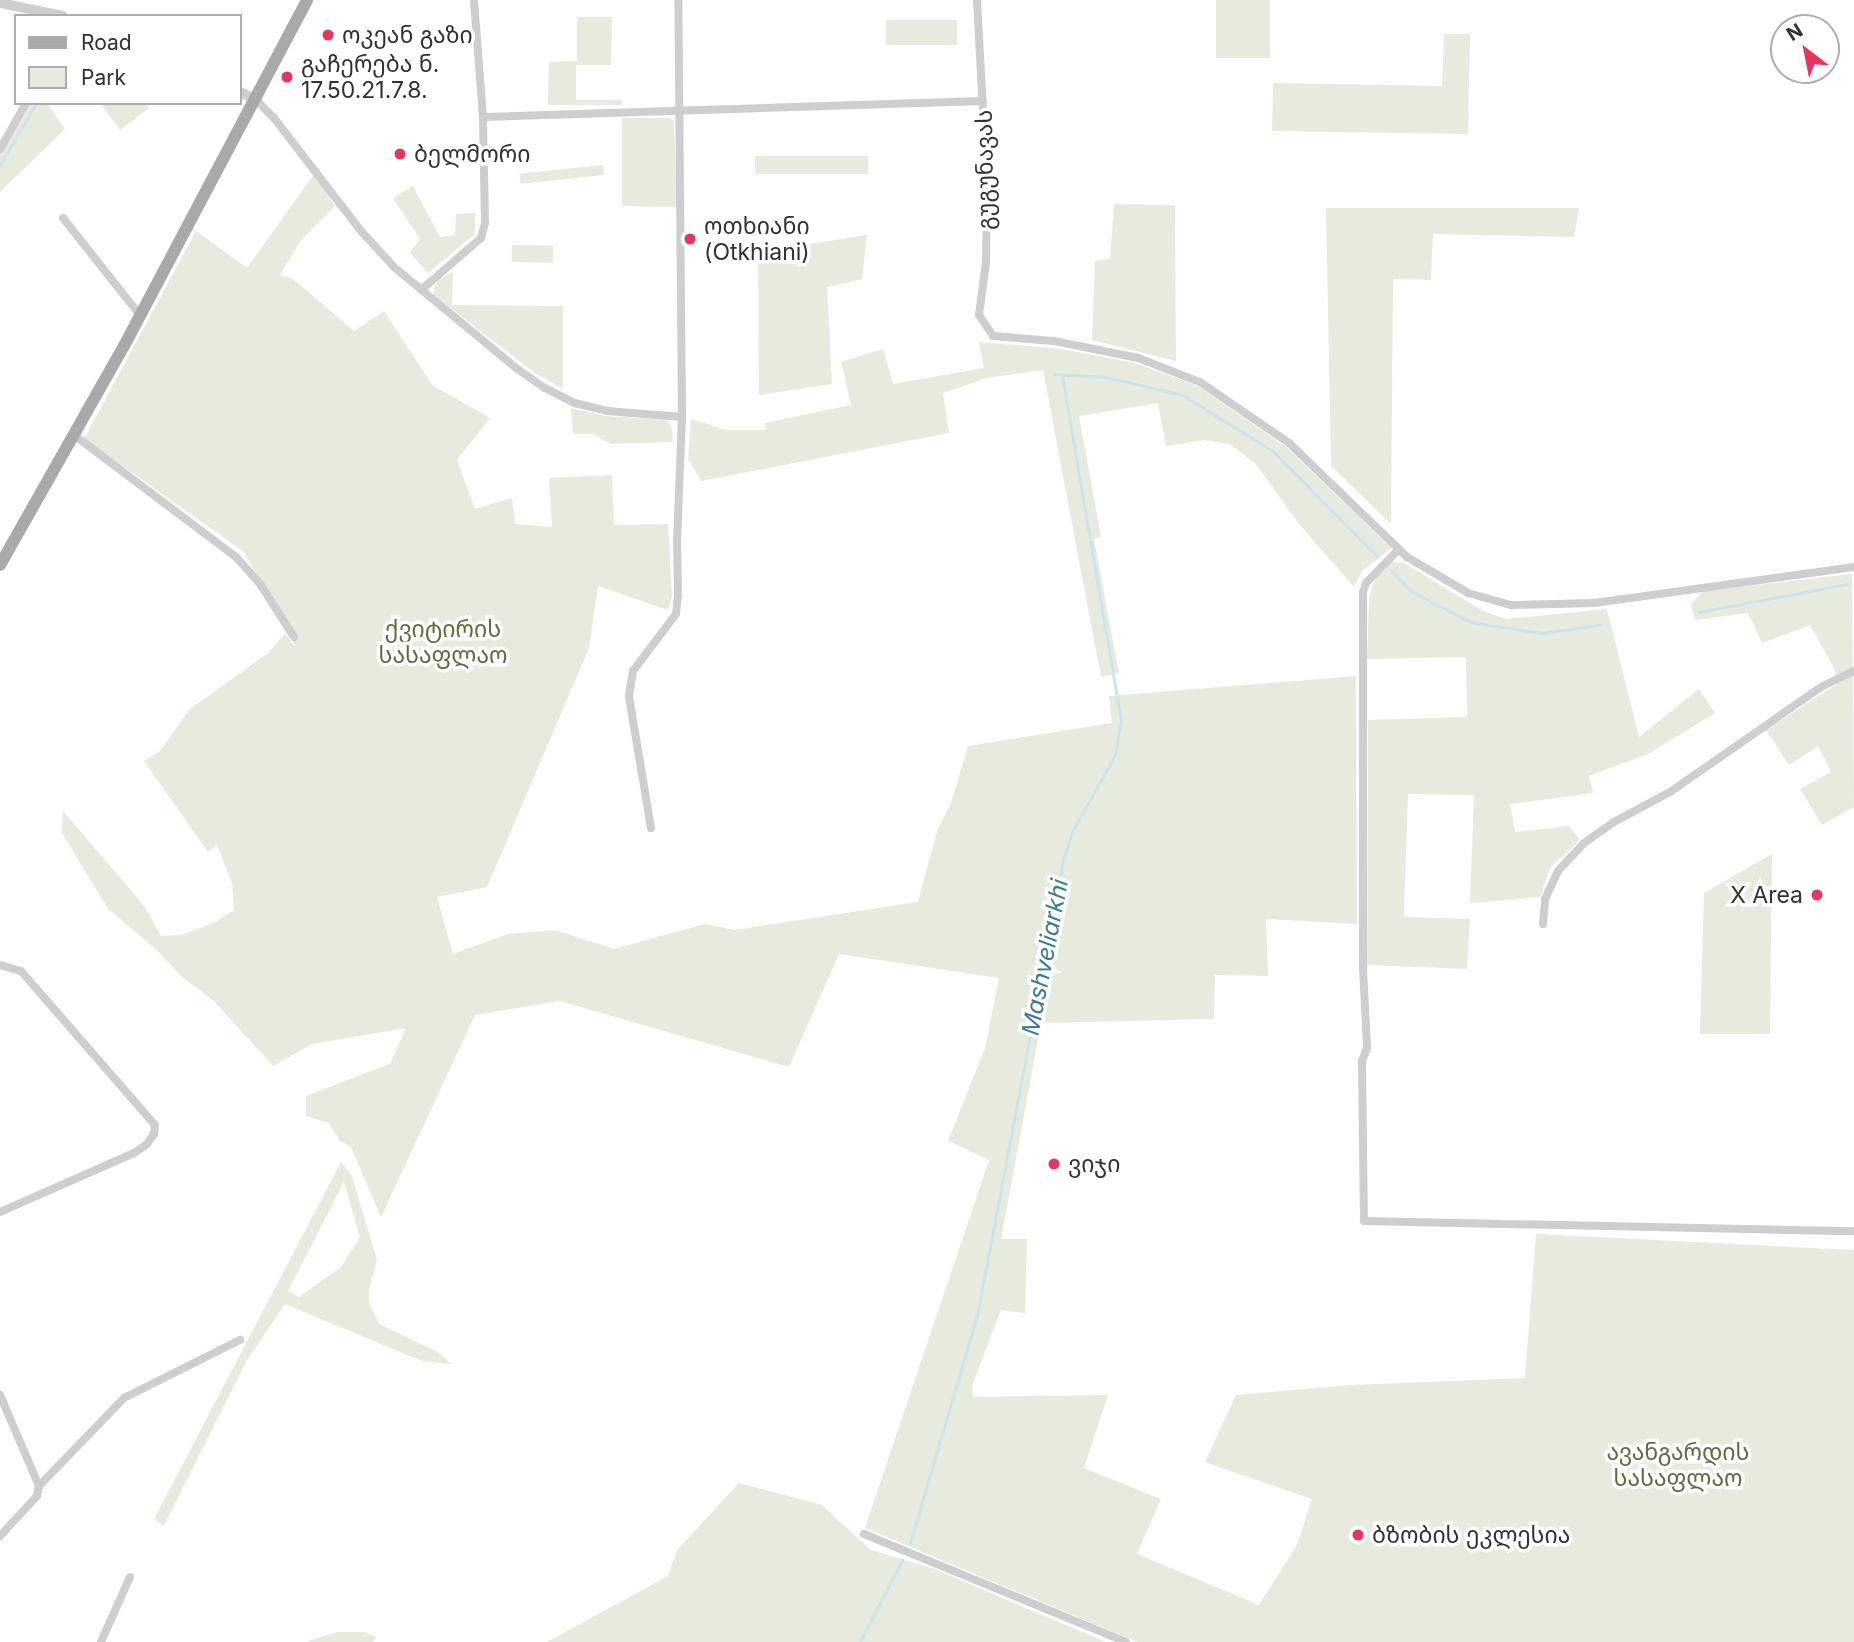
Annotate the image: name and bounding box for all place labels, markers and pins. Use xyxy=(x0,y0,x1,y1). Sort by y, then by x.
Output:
place label: ოკეან გაზი xyxy=(342,21,473,49)
marker: ოკეან გაზი xyxy=(320,27,336,43)
place label: გაჩერება ნ. 17.50.21.7.8. xyxy=(301,50,439,104)
marker: გაჩერება ნ. 17.50.21.7.8. xyxy=(279,69,295,85)
place label: ბელმორი xyxy=(414,140,530,168)
marker: ბელმორი xyxy=(392,146,408,162)
place label: ოთხიანი (Otkhiani) xyxy=(704,212,810,266)
marker: ოთხიანი (Otkhiani) xyxy=(682,231,698,247)
place label: X Area xyxy=(1730,881,1803,909)
marker: X Area xyxy=(1809,887,1825,903)
place label: ვიჯი xyxy=(1068,1150,1120,1178)
marker: ვიჯი xyxy=(1046,1156,1062,1172)
place label: ბზობის ეკლესია xyxy=(1372,1521,1570,1549)
marker: ბზობის ეკლესია xyxy=(1350,1527,1366,1543)

